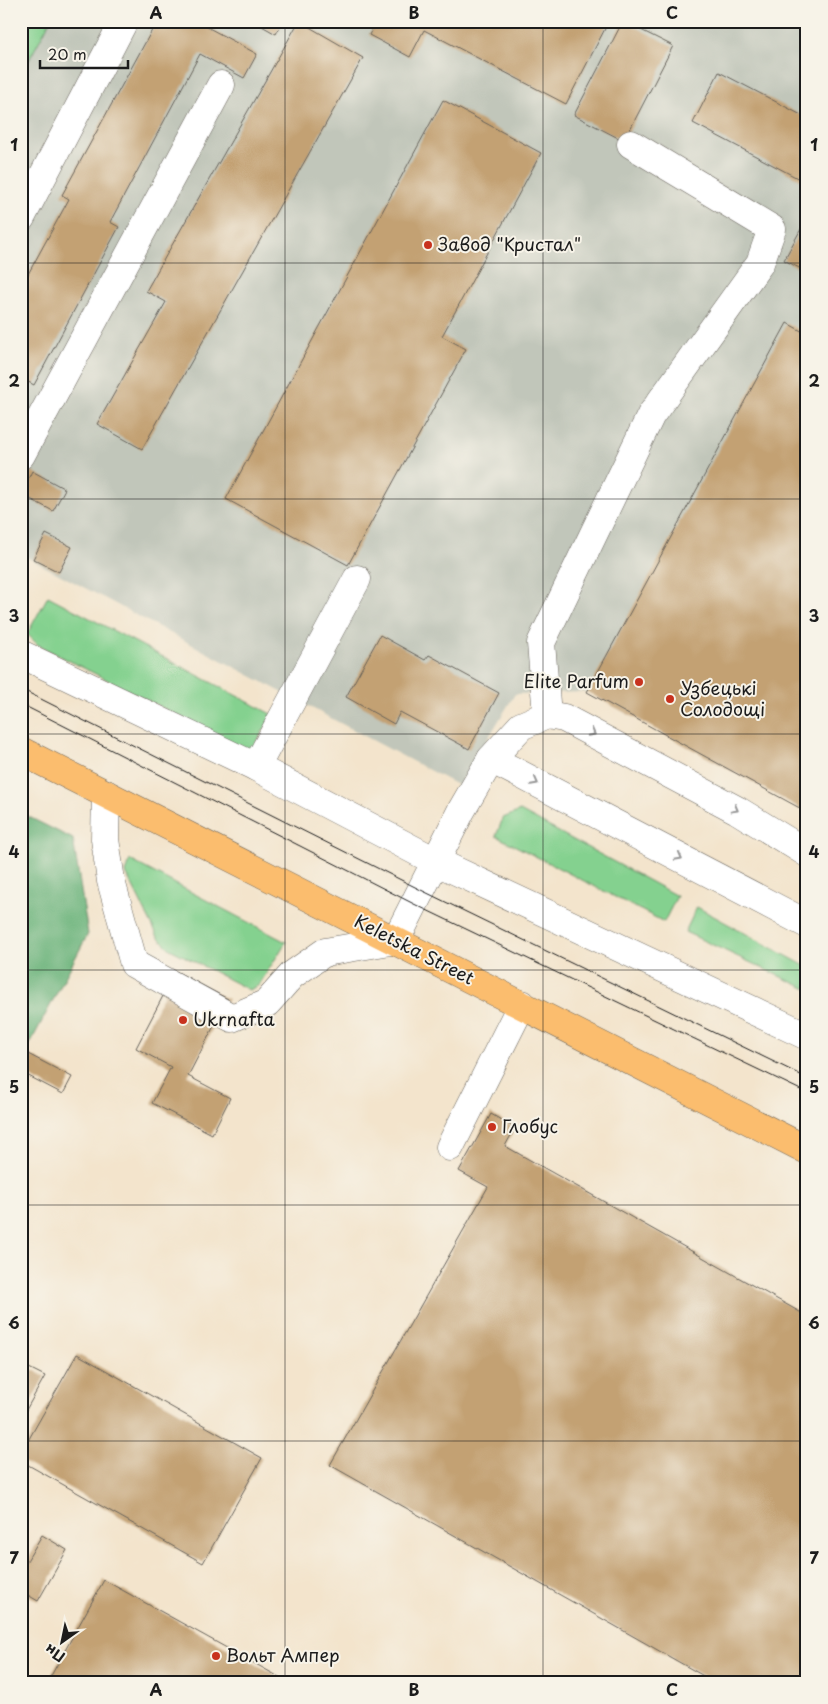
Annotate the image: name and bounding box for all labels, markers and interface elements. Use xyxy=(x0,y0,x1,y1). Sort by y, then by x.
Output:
text: A xyxy=(150,0,163,24)
text: B xyxy=(409,0,420,24)
text: C xyxy=(666,0,678,24)
scale bar xyxy=(40,38,128,70)
text: 20 m xyxy=(48,42,87,65)
text: 1 xyxy=(10,132,18,156)
text: 1 xyxy=(810,132,818,156)
place label: Завод "Кристал" xyxy=(438,230,581,257)
marker: Завод "Кристал" xyxy=(422,239,434,251)
text: 2 xyxy=(8,368,20,392)
text: 2 xyxy=(808,368,820,392)
text: 3 xyxy=(9,603,19,627)
text: 3 xyxy=(809,603,819,627)
place label: Elite Parfum xyxy=(524,667,629,694)
place label: Узбецькі Солодощі xyxy=(680,674,765,722)
marker: Elite Parfum xyxy=(633,676,645,688)
marker: Узбецькі Солодощі xyxy=(664,693,676,705)
one-way arrow xyxy=(586,727,595,737)
one-way arrow xyxy=(529,776,538,786)
one-way arrow xyxy=(730,803,739,813)
text: 4 xyxy=(9,839,20,863)
text: 4 xyxy=(809,839,820,863)
one-way arrow xyxy=(673,851,682,861)
street label: Keletska Street xyxy=(350,907,480,991)
place label: Ukrnafta xyxy=(193,1005,276,1032)
marker: Ukrnafta xyxy=(177,1014,189,1026)
text: 5 xyxy=(9,1074,19,1098)
text: 5 xyxy=(809,1074,819,1098)
place label: Глобус xyxy=(502,1112,558,1139)
marker: Глобус xyxy=(486,1121,498,1133)
text: 6 xyxy=(8,1310,20,1334)
text: 6 xyxy=(808,1310,820,1334)
text: 7 xyxy=(9,1545,19,1569)
text: 7 xyxy=(809,1545,819,1569)
north arrow xyxy=(38,1616,88,1666)
text: Пн xyxy=(40,1639,69,1668)
place label: Вольт Ампер xyxy=(226,1641,340,1668)
marker: Вольт Ампер xyxy=(210,1650,222,1662)
text: A xyxy=(150,1677,163,1701)
text: B xyxy=(409,1677,420,1701)
text: C xyxy=(666,1677,678,1701)

